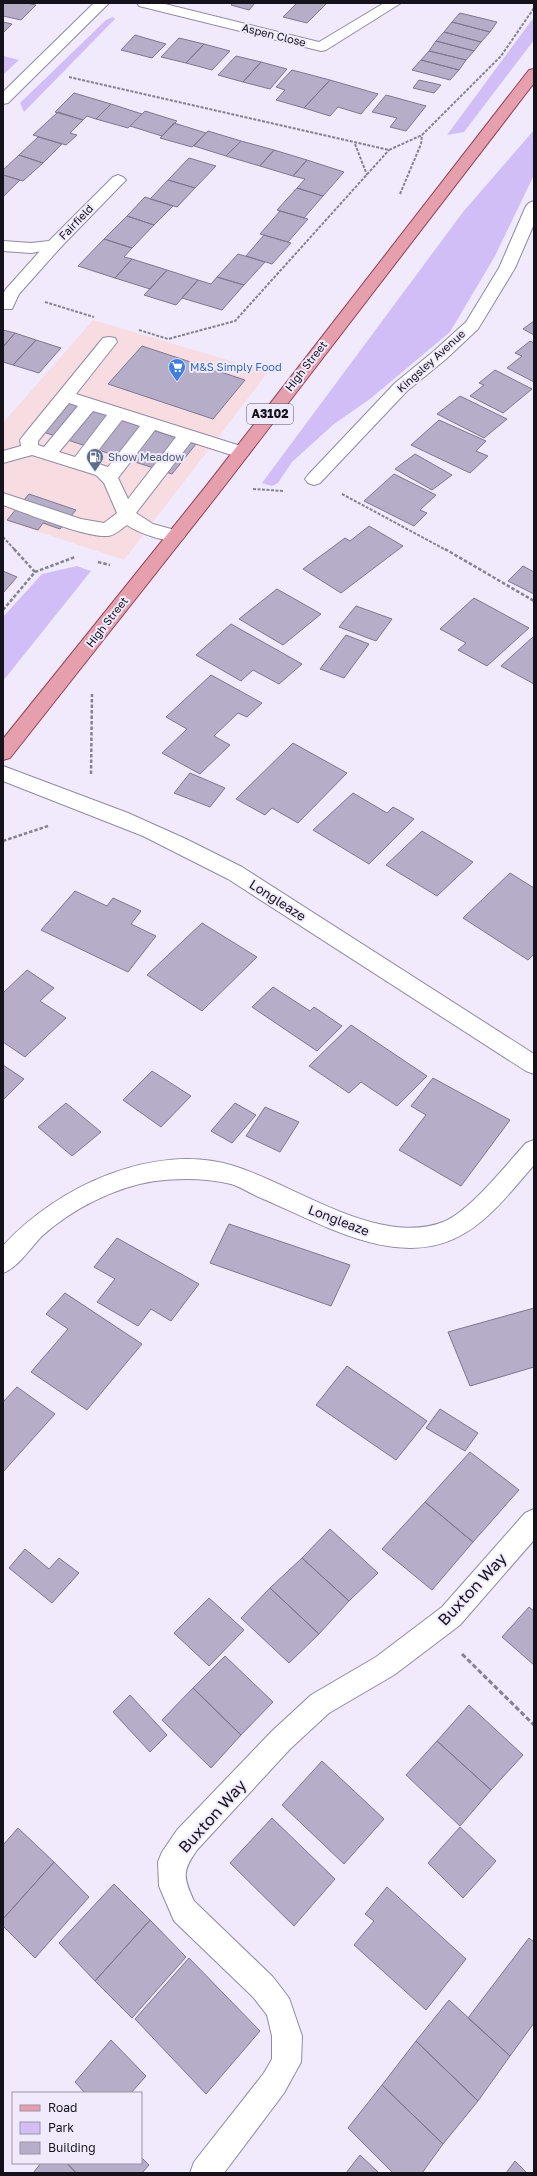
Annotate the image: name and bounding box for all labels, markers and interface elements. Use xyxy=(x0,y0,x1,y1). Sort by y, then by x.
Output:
street label: Aspen Close xyxy=(241,20,307,49)
street label: Fairfield xyxy=(56,201,95,242)
street label: Kingsley Avenue xyxy=(394,327,467,395)
street label: High Street xyxy=(282,338,329,393)
supermarket icon: M&S Simply Food xyxy=(167,357,187,382)
place label: M&S Simply Food xyxy=(190,360,282,373)
road number: A3102 xyxy=(247,404,293,424)
fuel station icon: Show Meadow xyxy=(85,447,105,472)
place label: Show Meadow xyxy=(108,450,184,463)
street label: High Street xyxy=(83,594,130,649)
street label: Longleaze xyxy=(247,876,309,924)
street label: Longleaze xyxy=(306,1201,372,1239)
street label: Buxton Way xyxy=(433,1549,511,1629)
street label: Buxton Way xyxy=(174,1775,250,1857)
legend xyxy=(12,2092,142,2164)
text: Road xyxy=(48,2100,77,2115)
text: Park xyxy=(48,2120,74,2135)
text: Building xyxy=(48,2140,96,2155)

